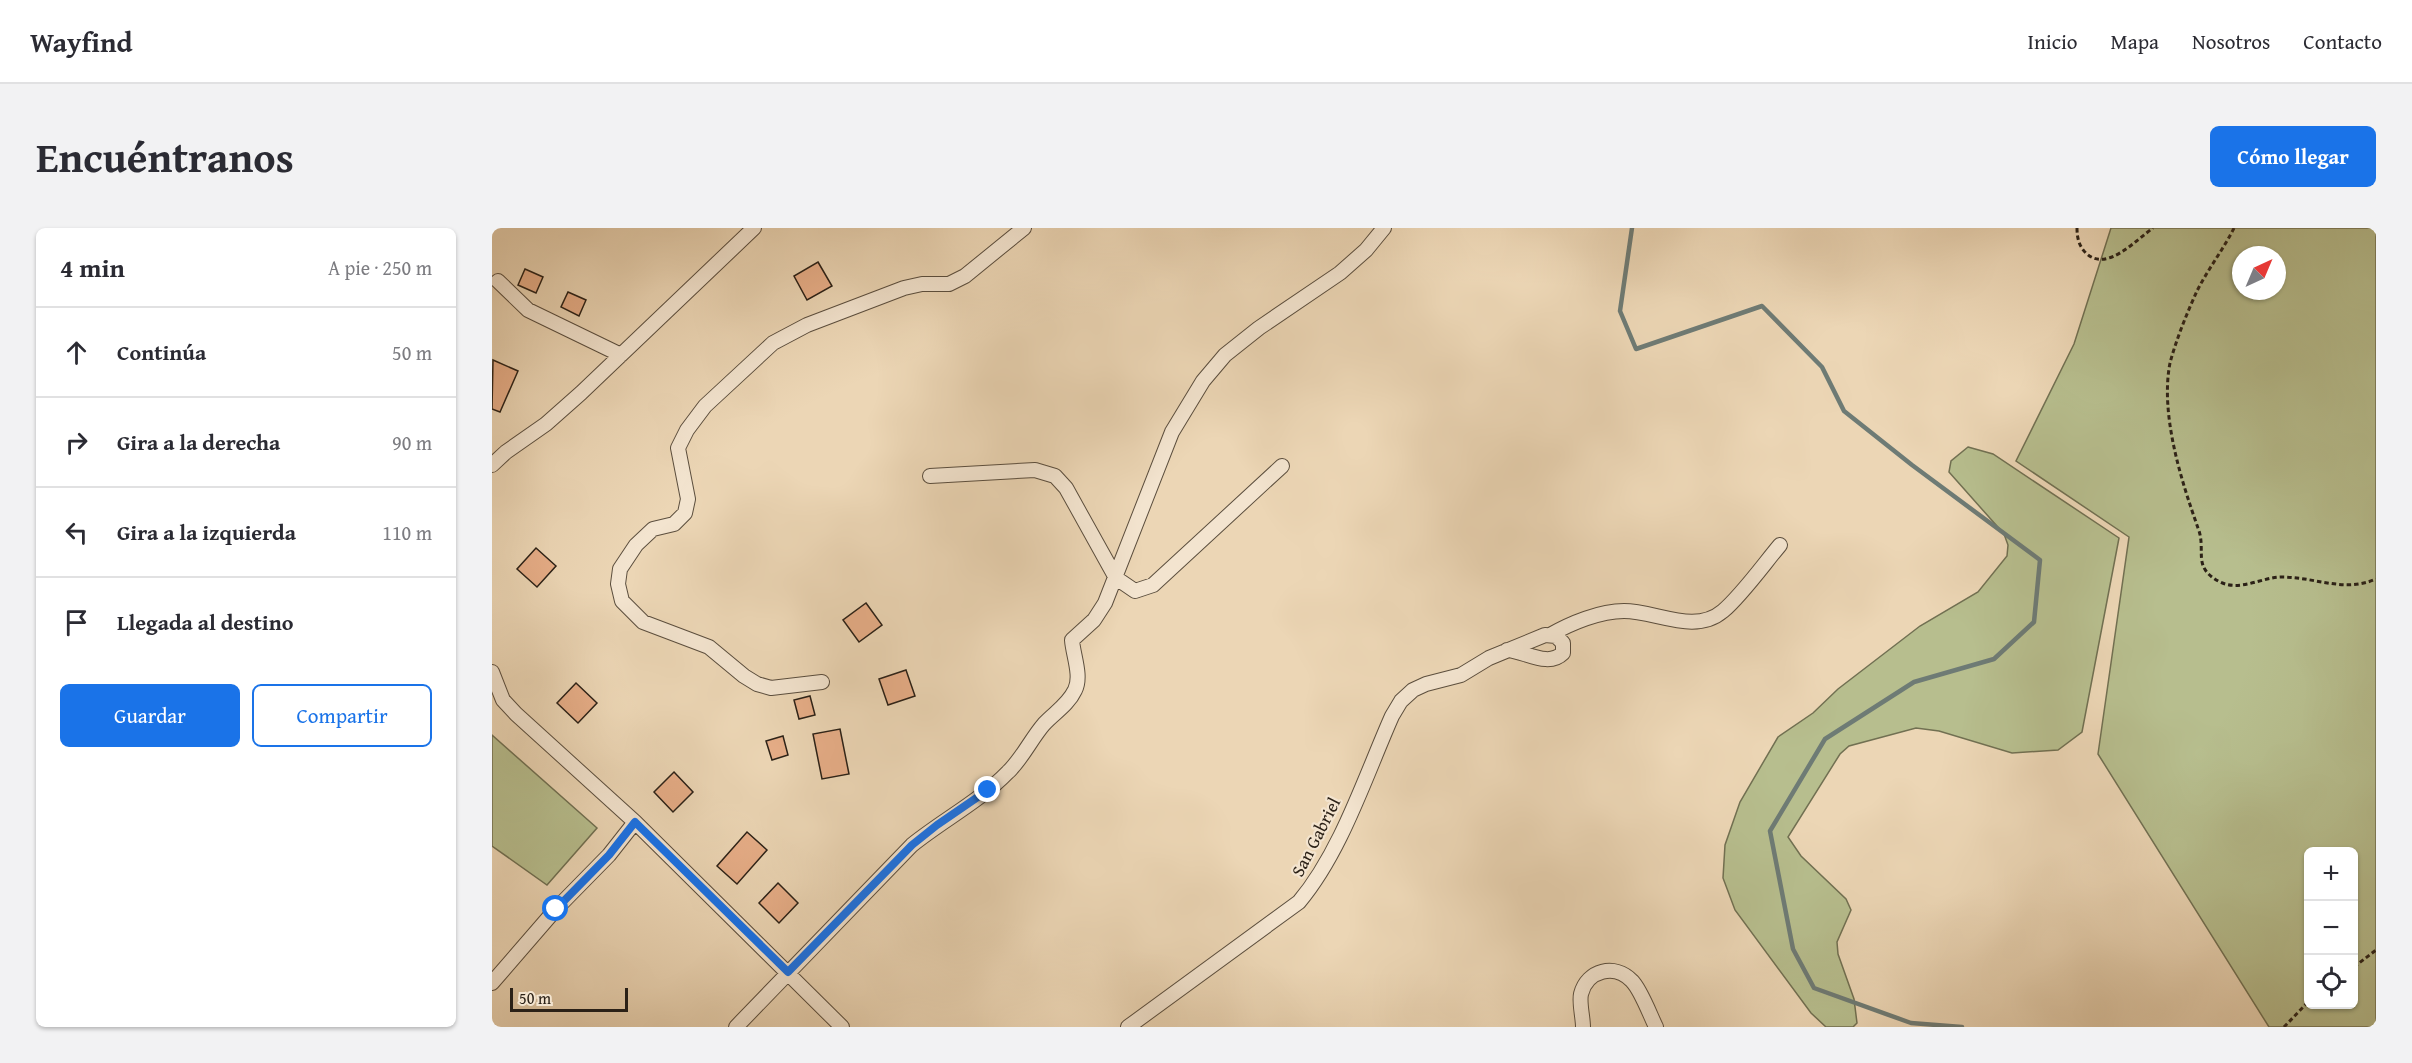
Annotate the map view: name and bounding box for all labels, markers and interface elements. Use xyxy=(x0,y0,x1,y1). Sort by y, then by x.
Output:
text: Wayfind xyxy=(30,21,132,62)
text: Inicio xyxy=(2028,26,2078,57)
text: Mapa xyxy=(2111,26,2159,57)
text: Nosotros xyxy=(2192,26,2270,57)
text: Contacto xyxy=(2303,26,2382,57)
text: Encuéntranos xyxy=(36,126,294,187)
button: Cómo llegar xyxy=(2210,126,2376,187)
north arrow xyxy=(2232,246,2286,300)
text: 4 min xyxy=(60,248,125,287)
text: A pie · 250 m xyxy=(328,253,432,282)
icon: ahead xyxy=(60,336,93,369)
text: Continúa xyxy=(117,336,206,368)
text: 50 m xyxy=(392,338,432,367)
icon: right xyxy=(60,426,93,459)
text: Gira a la derecha xyxy=(117,426,280,458)
text: 90 m xyxy=(392,428,432,457)
icon: left xyxy=(60,516,93,549)
text: Gira a la izquierda xyxy=(117,516,296,548)
text: 110 m xyxy=(382,518,432,547)
icon: arrive xyxy=(60,606,93,639)
text: Llegada al destino xyxy=(117,606,293,638)
button: Guardar xyxy=(60,684,240,747)
button: Compartir xyxy=(252,684,432,747)
route end xyxy=(974,776,1000,802)
street label: San Gabriel xyxy=(1284,792,1347,881)
map controls xyxy=(2304,847,2358,1009)
button: + xyxy=(2304,847,2358,901)
route start xyxy=(542,895,568,921)
button: − xyxy=(2304,901,2358,955)
button: locate xyxy=(2304,955,2358,1009)
scale bar xyxy=(510,985,628,1012)
text: 50 m xyxy=(519,986,551,1010)

